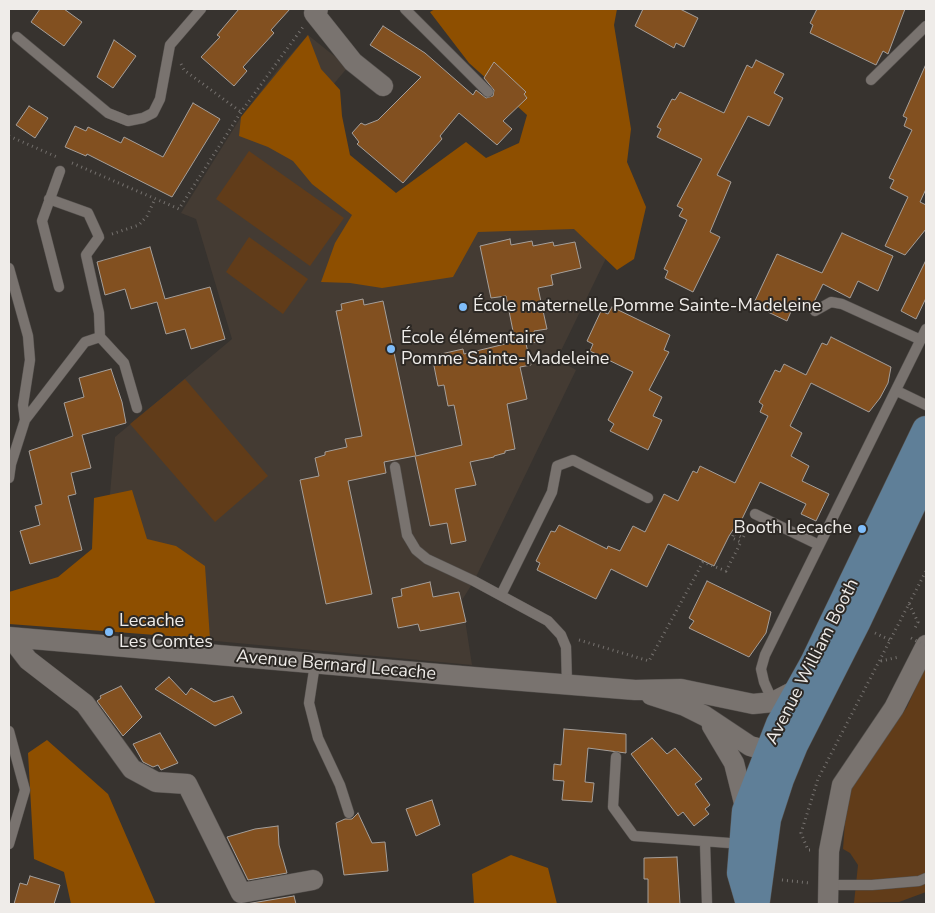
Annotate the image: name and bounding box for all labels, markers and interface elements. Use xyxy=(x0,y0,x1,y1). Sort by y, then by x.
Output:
place label: École maternelle Pomme Sainte-Madeleine xyxy=(473,296,821,318)
marker: École maternelle Pomme Sainte-Madeleine xyxy=(457,301,469,313)
place label: École élémentaire Pomme Sainte-Madeleine xyxy=(401,328,609,370)
marker: École élémentaire Pomme Sainte-Madeleine xyxy=(385,343,397,355)
place label: Booth Lecache xyxy=(734,518,852,540)
marker: Booth Lecache xyxy=(856,523,868,535)
street label: Avenue William Booth xyxy=(762,576,864,748)
place label: Lecache Les Comtes xyxy=(119,611,213,654)
marker: Lecache Les Comtes xyxy=(103,626,115,638)
street label: Avenue Bernard Lecache xyxy=(235,647,437,685)

